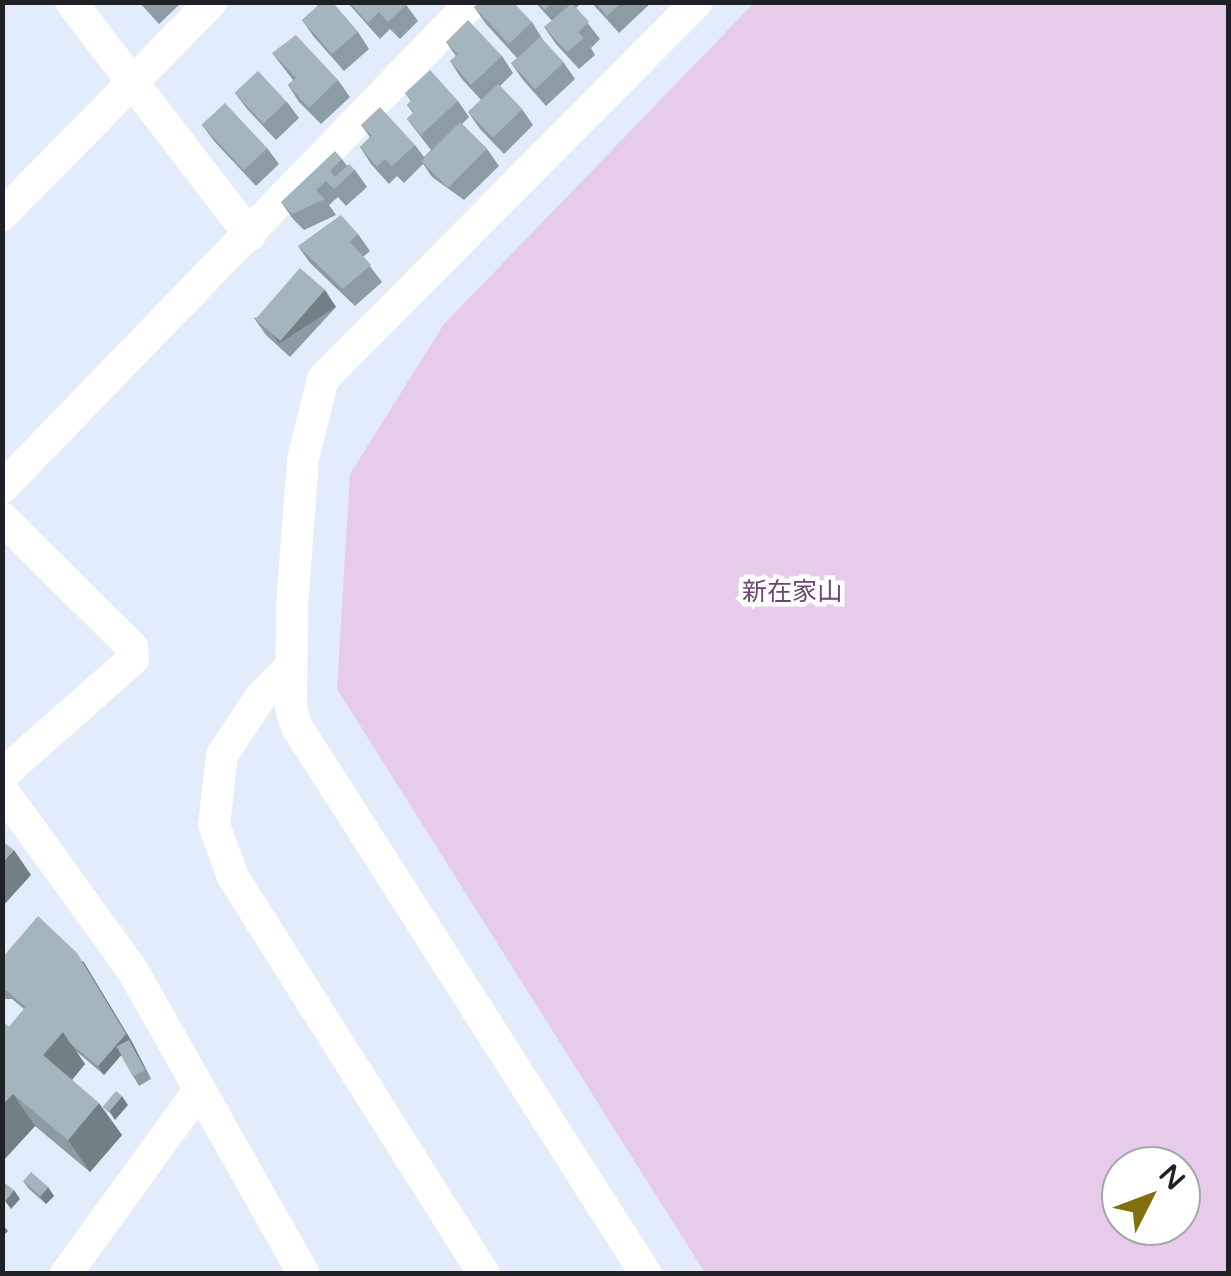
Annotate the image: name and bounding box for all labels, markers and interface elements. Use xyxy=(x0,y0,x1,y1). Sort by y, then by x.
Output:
park label: 新在家山 xyxy=(742,577,842,607)
north arrow xyxy=(1101,1146,1201,1246)
text: N xyxy=(1152,1158,1192,1197)

